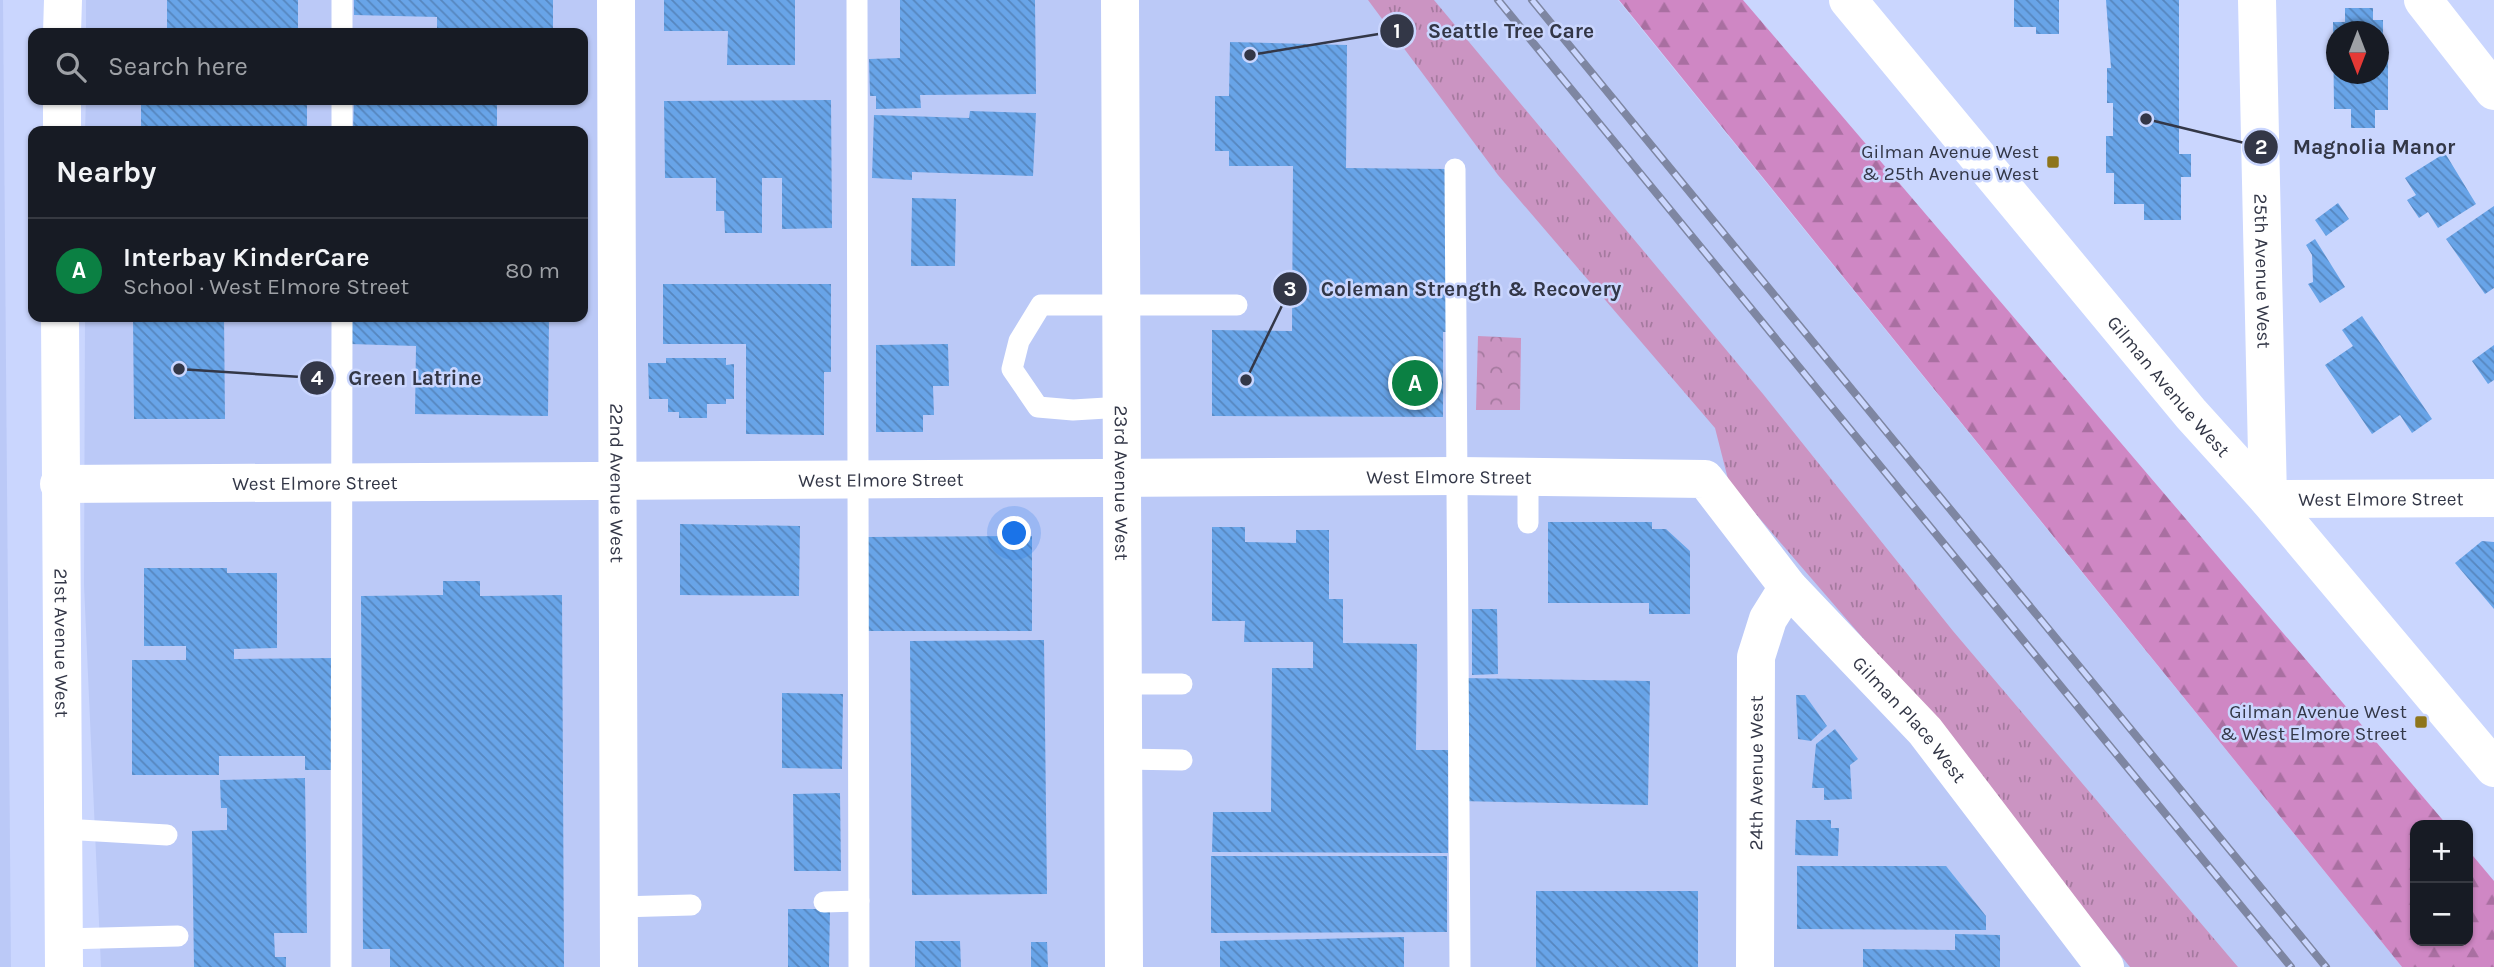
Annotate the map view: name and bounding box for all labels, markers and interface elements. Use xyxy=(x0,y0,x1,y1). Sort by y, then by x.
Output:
callout: Seattle Tree Care xyxy=(1379,10,1609,52)
text: 1 xyxy=(1393,19,1401,43)
text: Seattle Tree Care xyxy=(1428,19,1594,43)
north arrow xyxy=(2326,21,2389,84)
search box xyxy=(28,28,588,105)
icon: search xyxy=(52,48,90,86)
text: Search here xyxy=(108,51,248,82)
callout: Magnolia Manor xyxy=(2244,126,2469,168)
text: 2 xyxy=(2255,135,2267,159)
text: Magnolia Manor xyxy=(2293,135,2456,159)
place label: Gilman Avenue West & 25th Avenue West xyxy=(1861,141,2039,185)
text: Nearby xyxy=(56,154,156,190)
marker: Gilman Avenue West & 25th Avenue West xyxy=(2045,154,2061,170)
street label: 25th Avenue West xyxy=(2249,193,2275,349)
text: Interbay KinderCare xyxy=(123,242,370,273)
text: A xyxy=(72,257,86,284)
text: 80 m xyxy=(505,257,560,284)
callout: Coleman Strength & Recovery xyxy=(1272,268,1636,310)
text: School · West Elmore Street xyxy=(123,273,409,300)
text: 3 xyxy=(1283,277,1297,301)
text: Coleman Strength & Recovery xyxy=(1321,277,1622,301)
street label: Gilman Avenue West xyxy=(2102,312,2234,462)
callout: Green Latrine xyxy=(299,357,496,399)
pin: A xyxy=(1392,357,1438,409)
text: 4 xyxy=(311,366,324,390)
text: Green Latrine xyxy=(348,366,482,390)
street label: 22nd Avenue West xyxy=(605,403,628,563)
street label: 23rd Avenue West xyxy=(1110,405,1132,561)
street label: West Elmore Street xyxy=(1366,466,1532,489)
street label: West Elmore Street xyxy=(798,469,964,492)
street label: West Elmore Street xyxy=(232,472,398,495)
street label: West Elmore Street xyxy=(2298,488,2464,511)
your location xyxy=(997,516,1031,550)
street label: 21st Avenue West xyxy=(50,568,72,718)
street label: Gilman Place West xyxy=(1848,652,1970,787)
street label: 24th Avenue West xyxy=(1745,695,1768,851)
place label: Gilman Avenue West & West Elmore Street xyxy=(2220,701,2407,745)
marker: Gilman Avenue West & West Elmore Street xyxy=(2413,714,2429,730)
map controls xyxy=(2410,820,2473,946)
button: + xyxy=(2410,820,2473,883)
button: − xyxy=(2410,883,2473,946)

